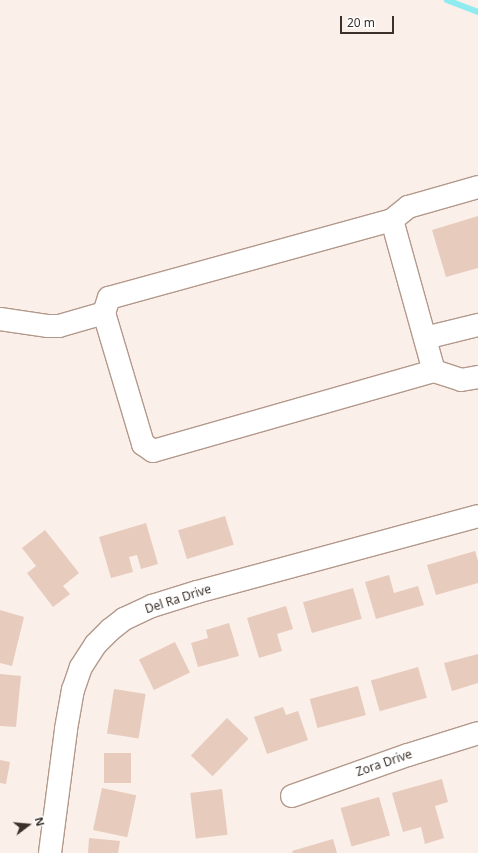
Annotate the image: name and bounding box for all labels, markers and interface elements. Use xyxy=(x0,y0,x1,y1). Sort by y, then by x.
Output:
scale bar xyxy=(342,8,396,34)
text: 20 m xyxy=(347,14,375,31)
street label: Del Ra Drive xyxy=(143,582,213,616)
street label: Zora Drive xyxy=(354,747,414,779)
north arrow xyxy=(8,805,48,845)
text: N xyxy=(32,815,48,828)

